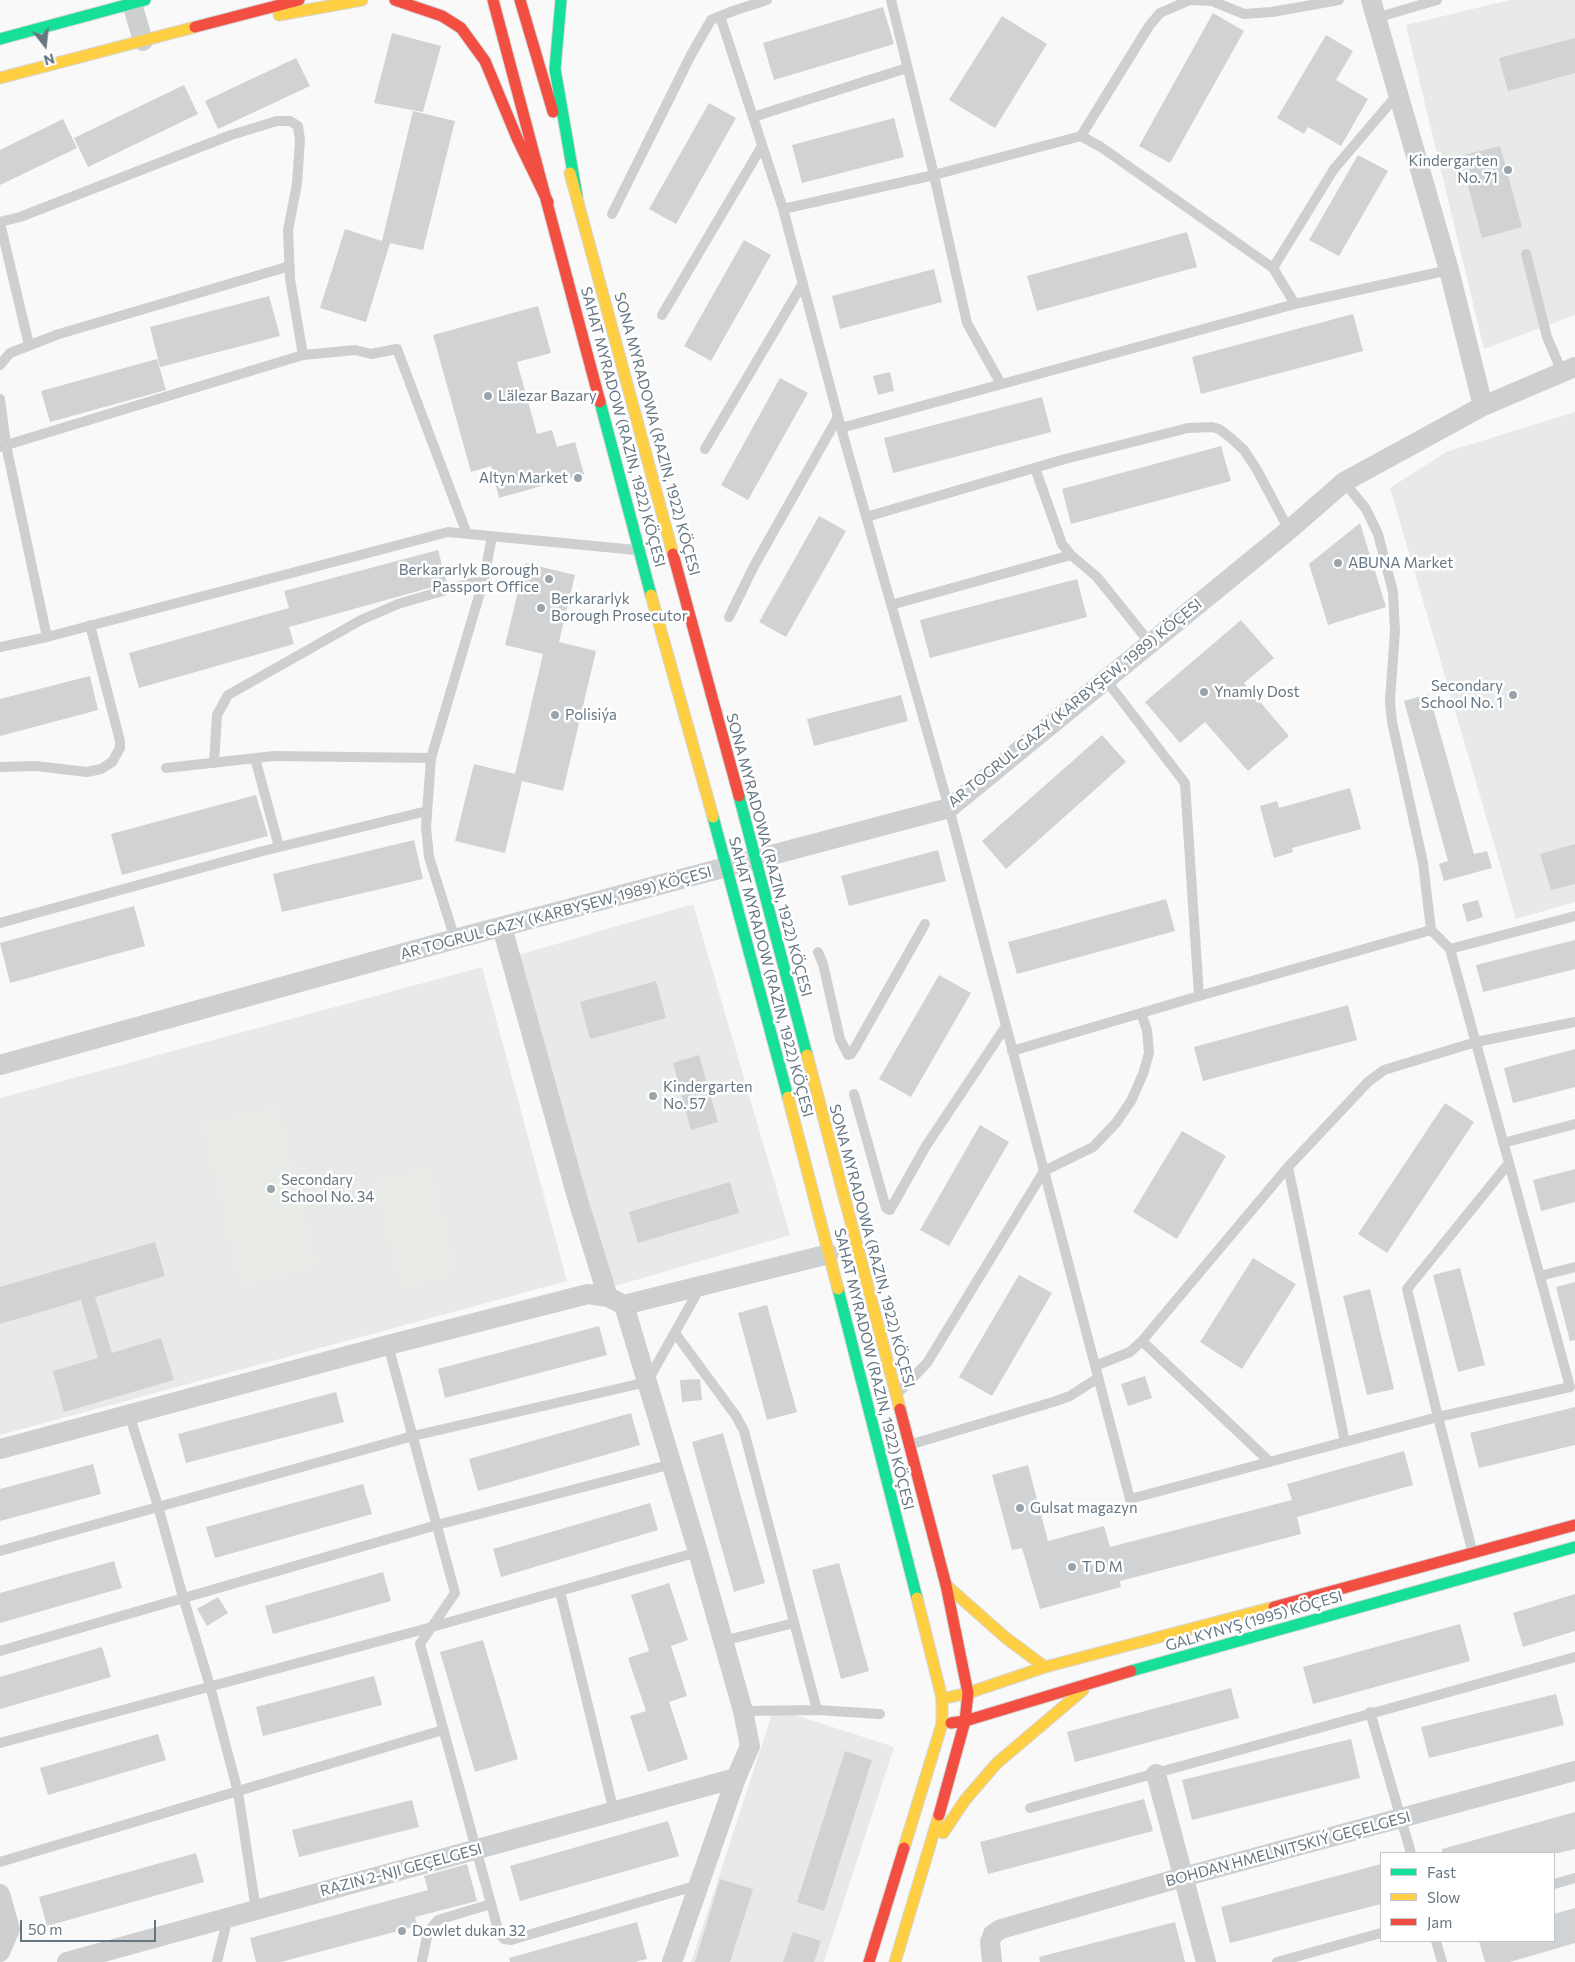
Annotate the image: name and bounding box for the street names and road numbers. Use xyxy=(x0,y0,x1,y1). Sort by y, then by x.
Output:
street label: SAHAT MYRADOW (RAZIN, 1922) KÖÇESI xyxy=(577,285,669,569)
street label: SONA MYRADOWA (RAZIN, 1922) KÖÇESI xyxy=(610,290,704,578)
street label: AR TOGRUL GAZY (KARBYŞEW, 1989) KÖÇESI xyxy=(944,595,1206,811)
street label: SONA MYRADOWA (RAZIN, 1922) KÖÇESI xyxy=(722,711,816,999)
street label: SAHAT MYRADOW (RAZIN, 1922) KÖÇESI xyxy=(725,835,817,1119)
street label: AR TOGRUL GAZY (KARBYŞEW, 1989) KÖÇESI xyxy=(398,863,714,963)
street label: SONA MYRADOWA (RAZIN, 1922) KÖÇESI xyxy=(825,1102,919,1390)
street label: SAHAT MYRADOW (RAZIN, 1922) KÖÇESI xyxy=(830,1226,918,1512)
street label: GALKYNYŞ (1995) KÖÇESI xyxy=(1163,1587,1345,1655)
street label: BOHDAN HMELNITSKIÝ GEÇELGESI xyxy=(1164,1808,1412,1890)
street label: RAZIN 2-NJI GEÇELGESI xyxy=(318,1840,484,1900)

